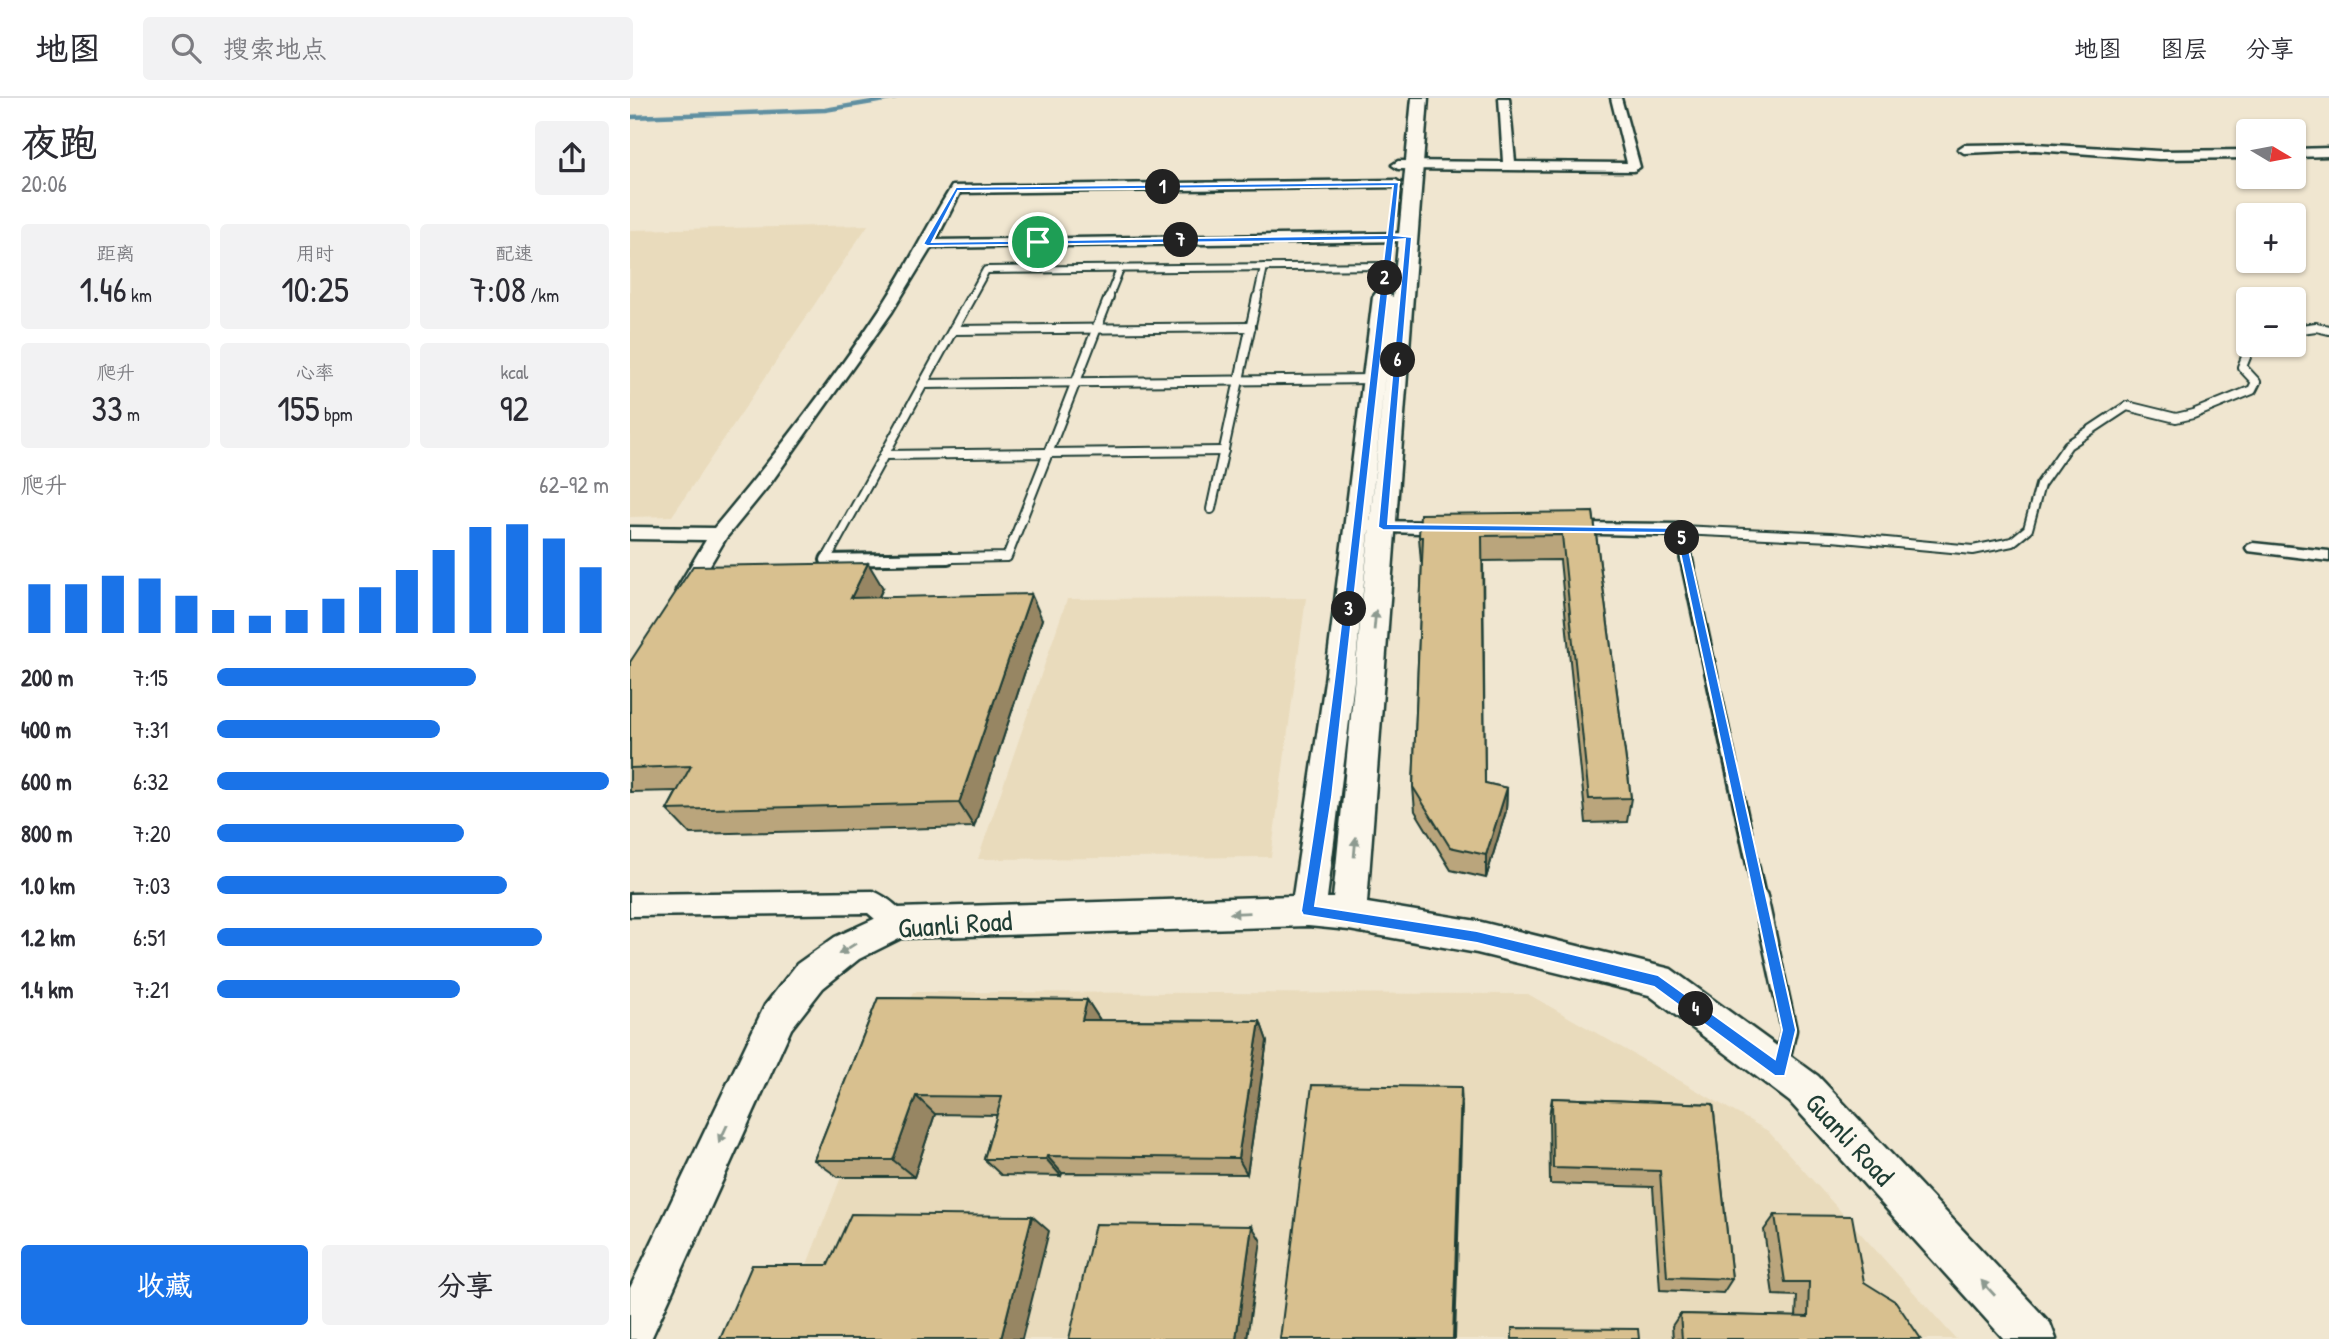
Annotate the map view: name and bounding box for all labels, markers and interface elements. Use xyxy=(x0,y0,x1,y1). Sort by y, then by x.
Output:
search box xyxy=(143,17,633,80)
text: 地图 xyxy=(35,26,101,70)
icon: search xyxy=(167,29,205,67)
text: 搜索地点 xyxy=(223,31,327,66)
text: 地图 xyxy=(2074,32,2122,64)
text: 图层 xyxy=(2160,32,2208,64)
text: 分享 xyxy=(2246,32,2294,64)
text: 夜跑 xyxy=(21,116,97,168)
north arrow xyxy=(2236,119,2306,189)
map controls xyxy=(2236,119,2306,357)
button: share xyxy=(535,121,609,195)
text: 20:06 xyxy=(21,168,67,199)
pin: 1 xyxy=(1146,170,1180,204)
text: 1 xyxy=(1159,173,1166,199)
button: + xyxy=(2236,203,2306,273)
pin xyxy=(1008,212,1068,272)
pin: 7 xyxy=(1164,222,1198,258)
icon: arrive xyxy=(1019,223,1057,261)
text: 7 xyxy=(1176,226,1185,252)
text: 距离 xyxy=(97,240,135,266)
text: 用时 xyxy=(296,240,334,266)
text: 配速 xyxy=(495,240,533,266)
pin: 2 xyxy=(1368,260,1402,296)
text: 2 xyxy=(1380,264,1389,290)
text: 1.46 xyxy=(79,266,127,313)
text: 10:25 xyxy=(281,266,349,313)
text: 7:08 xyxy=(470,266,526,313)
text: km xyxy=(127,282,152,308)
text: /km xyxy=(526,282,559,308)
button: − xyxy=(2236,287,2306,357)
pin: 6 xyxy=(1380,342,1416,378)
text: 6 xyxy=(1394,346,1401,372)
text: 爬升 xyxy=(97,359,135,385)
text: 心率 xyxy=(296,359,334,385)
text: kcal xyxy=(500,359,528,385)
text: 33 xyxy=(91,385,123,432)
text: 155 xyxy=(277,385,320,432)
text: 92 xyxy=(500,385,529,432)
text: m xyxy=(123,401,140,427)
text: bpm xyxy=(320,401,353,427)
text: 爬升 xyxy=(21,469,67,500)
text: 62–92 m xyxy=(539,469,609,500)
pin: 5 xyxy=(1664,520,1700,556)
text: 5 xyxy=(1677,524,1686,550)
pin: 3 xyxy=(1332,592,1366,626)
text: 3 xyxy=(1344,595,1353,621)
one-way arrow xyxy=(1370,609,1381,631)
text: 200 m xyxy=(21,662,73,693)
text: 7:15 xyxy=(133,662,168,693)
text: 400 m xyxy=(21,714,71,745)
text: 7:31 xyxy=(133,714,168,745)
text: 600 m xyxy=(21,766,72,797)
text: 6:32 xyxy=(133,766,169,797)
text: 800 m xyxy=(21,818,73,849)
text: 7:20 xyxy=(133,818,171,849)
one-way arrow xyxy=(1350,836,1361,858)
text: 1.0 km xyxy=(21,870,75,901)
text: 7:03 xyxy=(133,870,170,901)
street label: Guanli Road xyxy=(897,901,1013,947)
one-way arrow xyxy=(1228,907,1250,919)
text: 1.2 km xyxy=(21,922,76,953)
text: 6:51 xyxy=(133,922,166,953)
one-way arrow xyxy=(838,943,857,956)
text: 1.4 km xyxy=(21,974,73,1005)
text: 7:21 xyxy=(133,974,169,1005)
pin: 4 xyxy=(1678,992,1714,1026)
text: 4 xyxy=(1692,995,1699,1021)
street label: Guanli Road xyxy=(1797,1084,1903,1194)
one-way arrow xyxy=(717,1124,729,1144)
button: 收藏 xyxy=(21,1245,308,1325)
button: 分享 xyxy=(322,1245,609,1325)
one-way arrow xyxy=(1981,1280,1997,1297)

